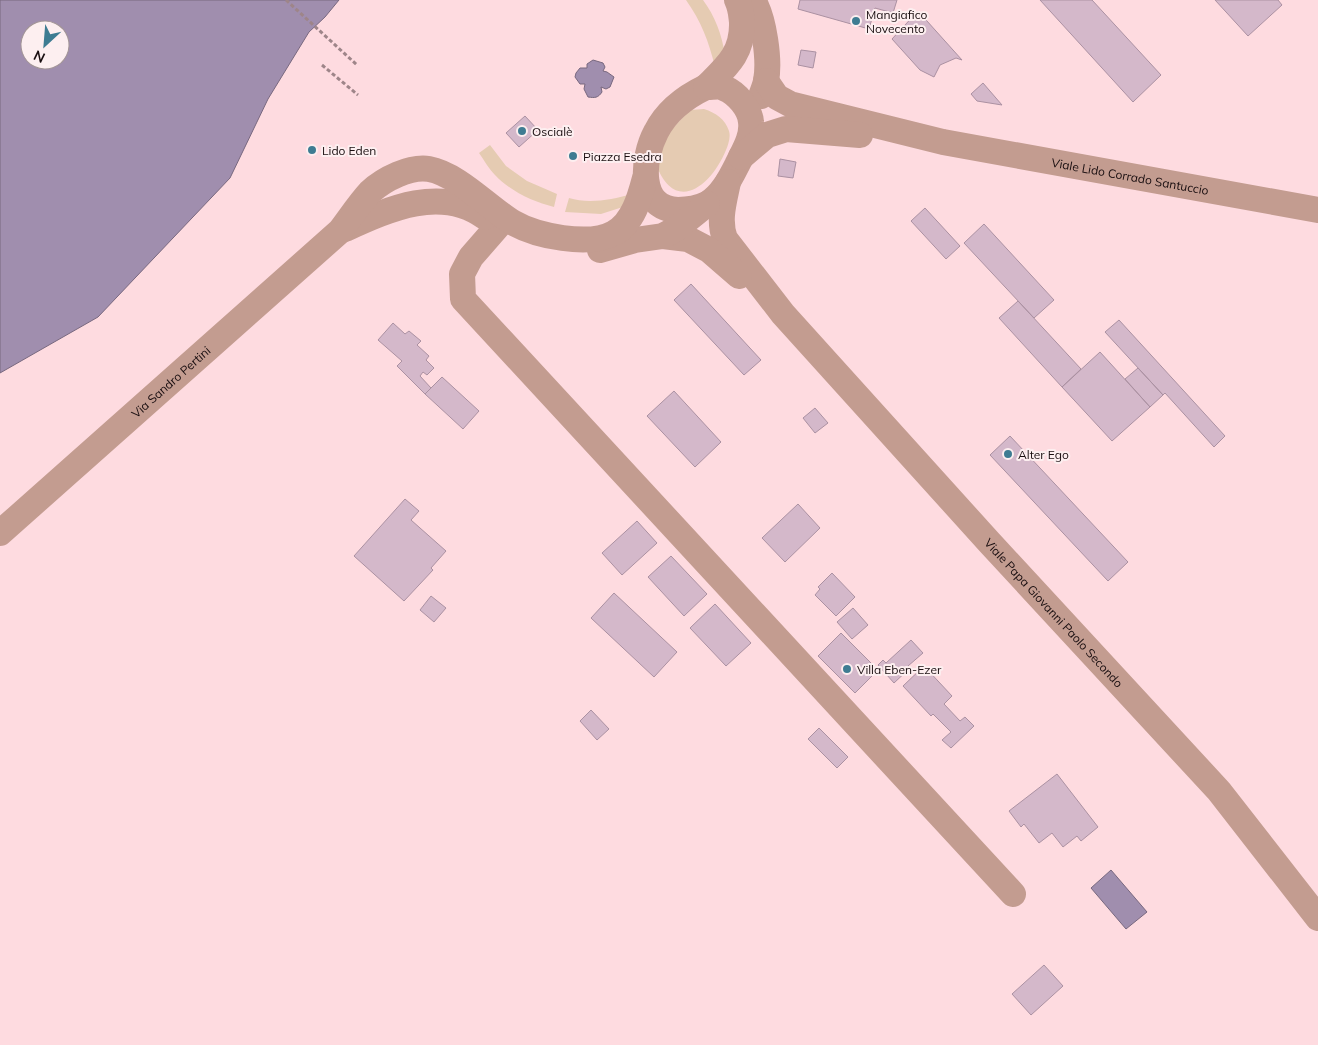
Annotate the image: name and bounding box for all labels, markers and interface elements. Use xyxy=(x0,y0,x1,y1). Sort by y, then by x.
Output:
place label: Mangiafico Novecento xyxy=(866,7,928,36)
marker: Mangiafico Novecento xyxy=(850,15,862,27)
north arrow xyxy=(20,20,70,70)
text: N xyxy=(31,46,48,67)
place label: Oscialè xyxy=(532,124,573,139)
marker: Oscialè xyxy=(516,125,528,137)
place label: Lido Eden xyxy=(322,143,376,158)
marker: Lido Eden xyxy=(306,144,318,156)
place label: Piazza Esedra xyxy=(583,149,662,164)
marker: Piazza Esedra xyxy=(567,150,579,162)
street label: Viale Lido Corrado Santuccio xyxy=(1050,154,1210,198)
street label: Via Sandro Pertini xyxy=(128,343,213,421)
place label: Alter Ego xyxy=(1018,447,1069,462)
marker: Alter Ego xyxy=(1002,448,1014,460)
street label: Viale Papa Giovanni Paolo Secondo xyxy=(982,535,1127,690)
place label: Villa Eben-Ezer xyxy=(857,662,942,677)
marker: Villa Eben-Ezer xyxy=(841,663,853,675)

